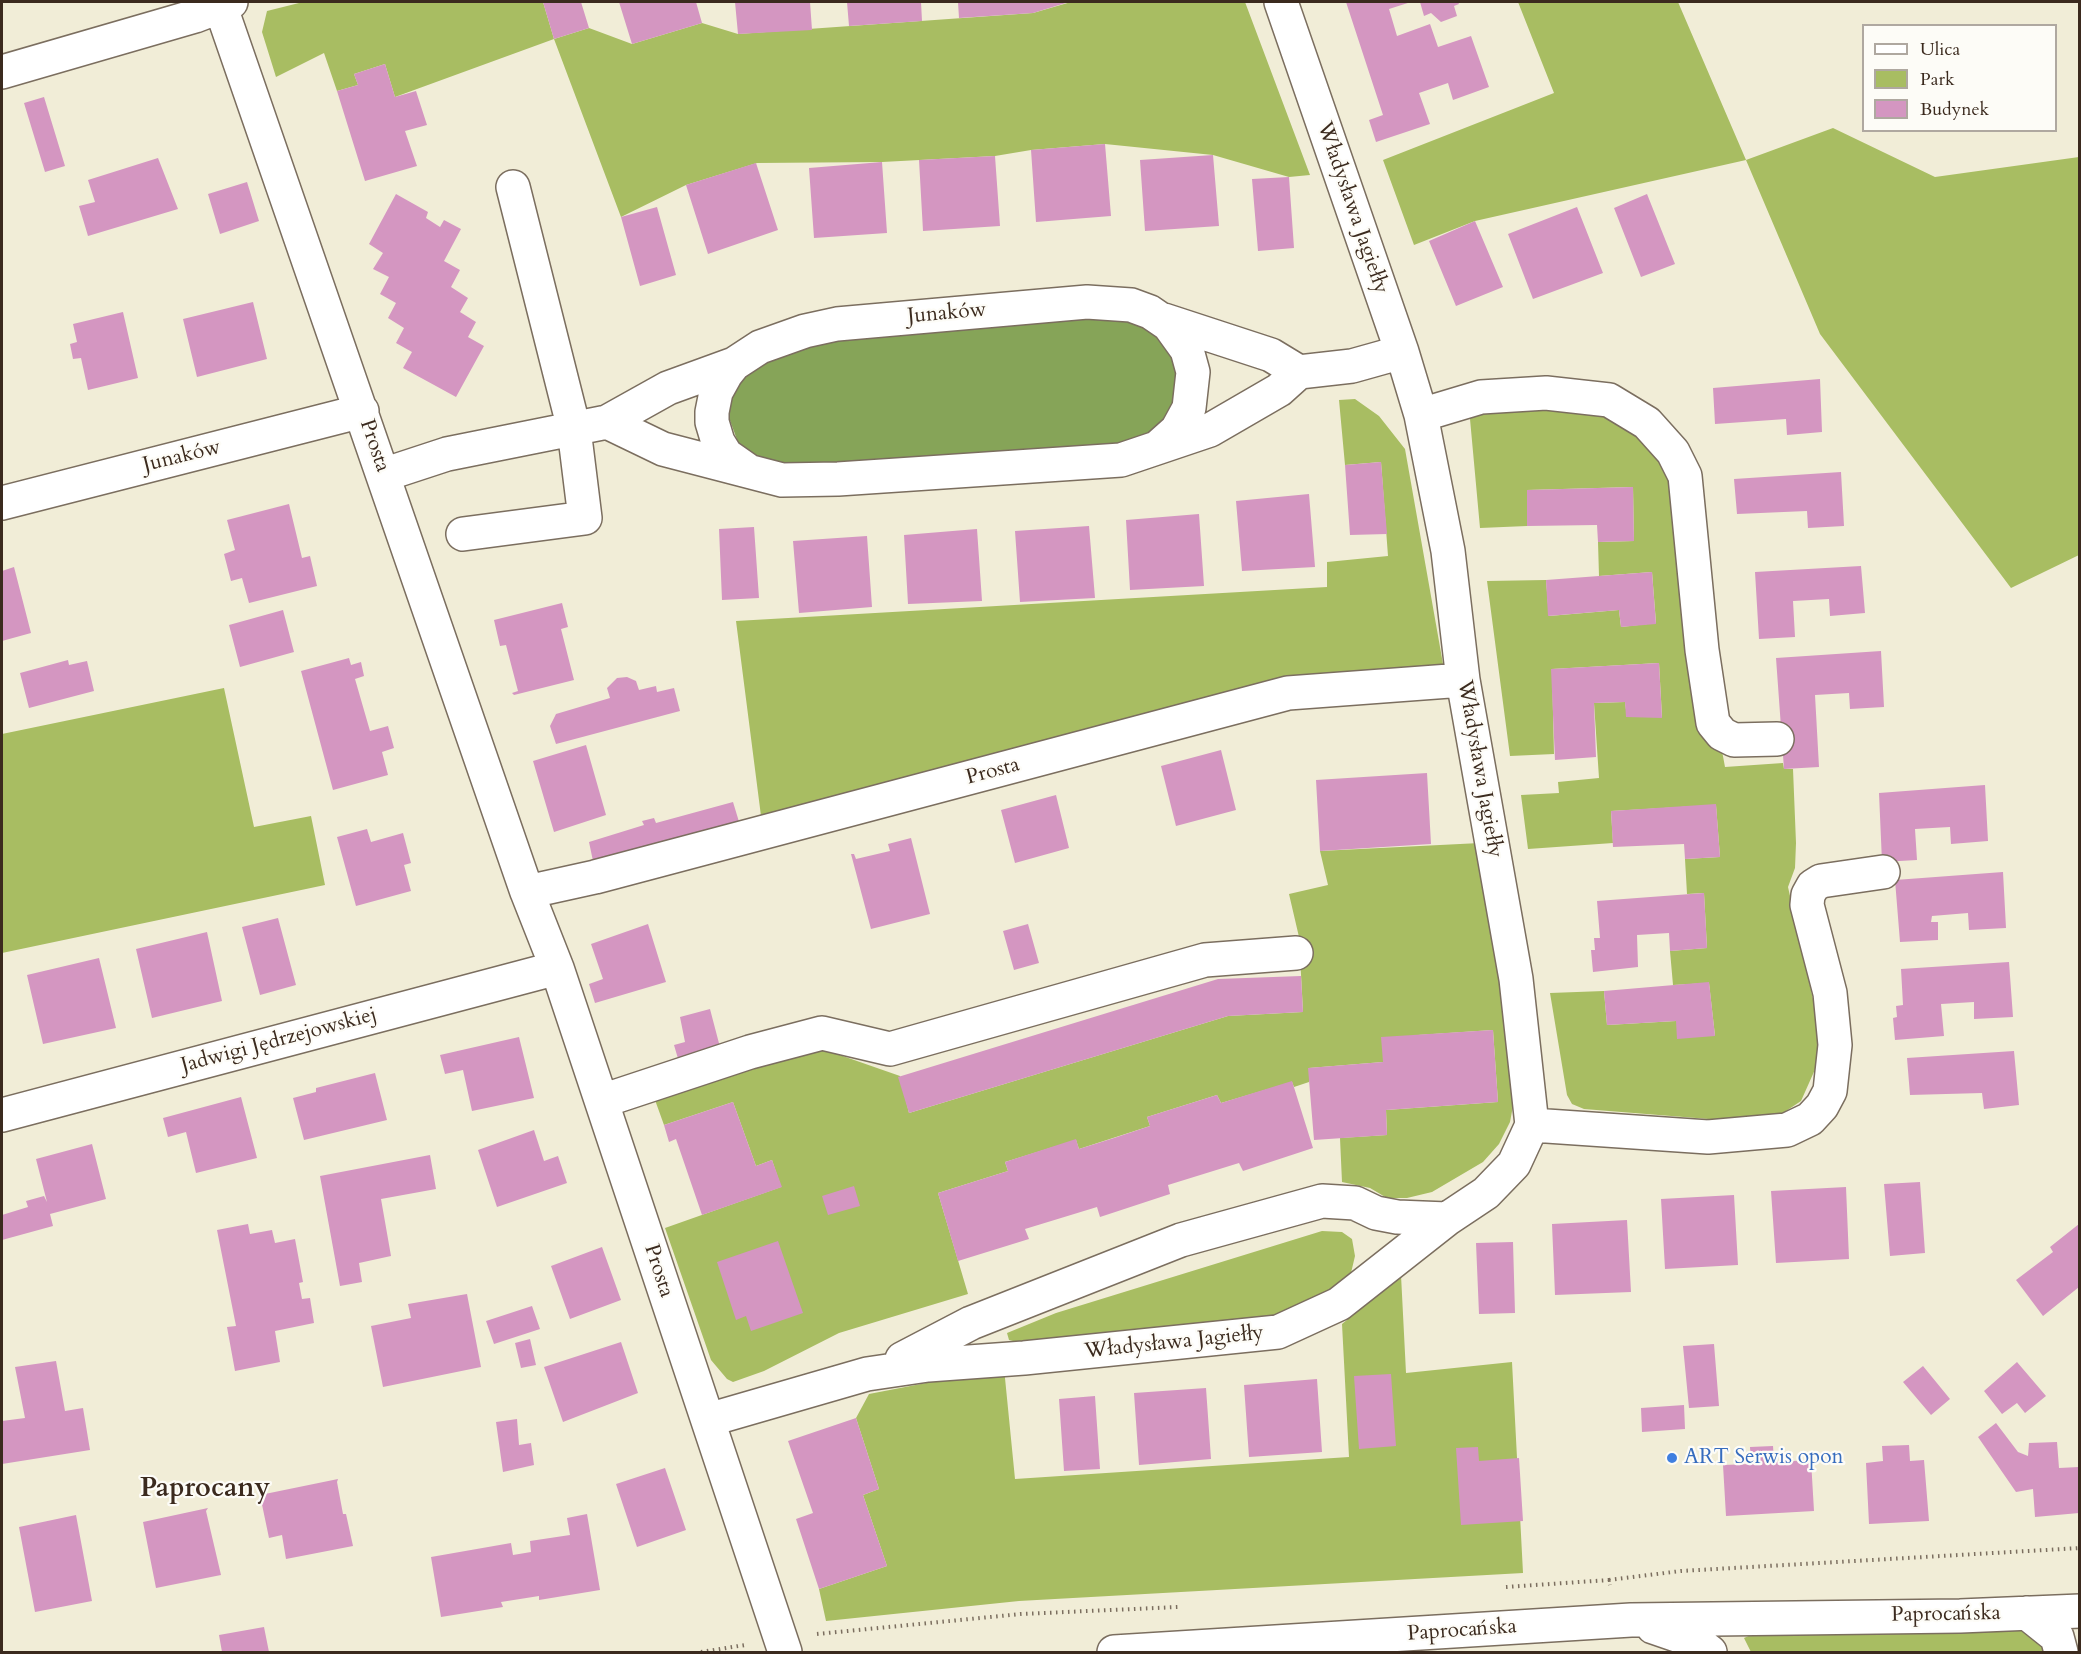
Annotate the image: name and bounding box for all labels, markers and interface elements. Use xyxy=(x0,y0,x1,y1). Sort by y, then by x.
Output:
legend xyxy=(1862,24,2057,132)
text: Ulica xyxy=(1920,37,1960,62)
text: Park xyxy=(1920,67,1955,92)
text: Budynek xyxy=(1920,97,1989,122)
street label: Władysława Jagiełły xyxy=(1311,119,1393,297)
street label: Junaków xyxy=(907,298,987,330)
street label: Prosta xyxy=(353,416,395,476)
street label: Junaków xyxy=(141,435,223,479)
street label: Władysława Jagiełły xyxy=(1451,678,1507,860)
street label: Prosta xyxy=(964,753,1022,791)
street label: Jadwigi Jędrzejowskiej xyxy=(178,1003,380,1079)
street label: Prosta xyxy=(638,1241,678,1301)
street label: Władysława Jagiełły xyxy=(1083,1321,1265,1365)
place label: ART Serwis opon xyxy=(1684,1445,1843,1471)
marker: ART Serwis opon xyxy=(1665,1451,1679,1465)
district label: Paprocany xyxy=(140,1474,270,1506)
street label: Paprocańska xyxy=(1891,1601,2001,1629)
street label: Paprocańska xyxy=(1406,1615,1518,1647)

